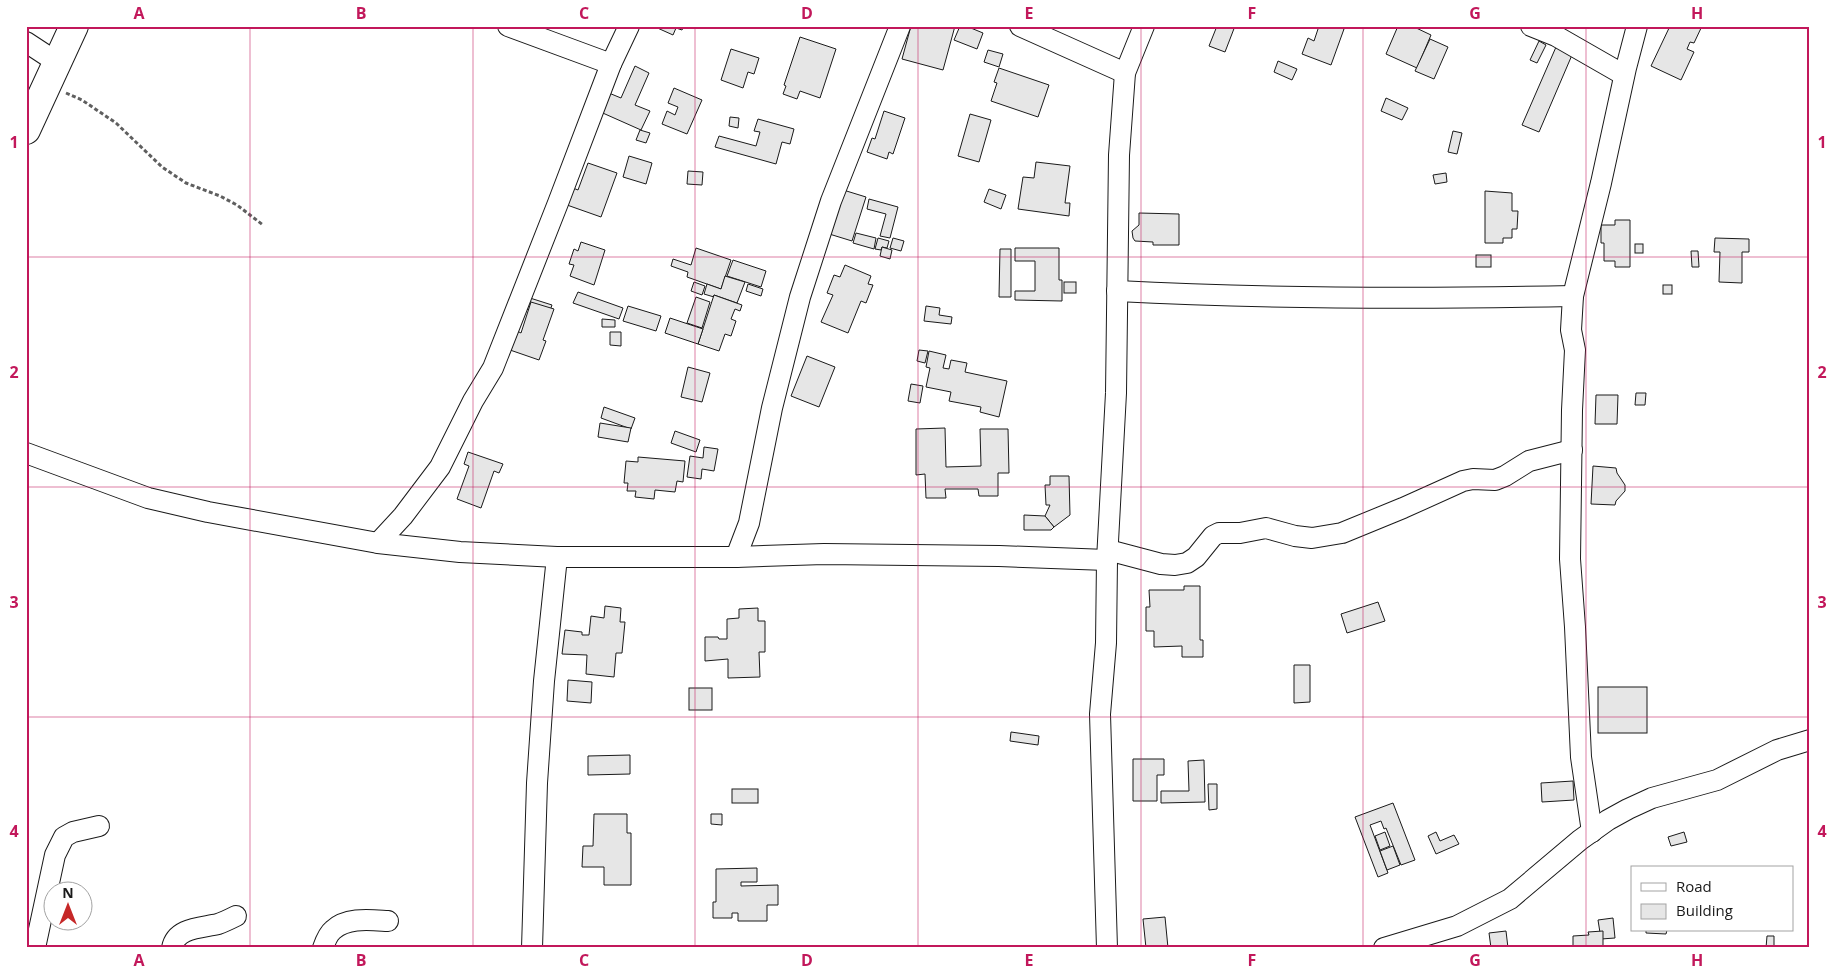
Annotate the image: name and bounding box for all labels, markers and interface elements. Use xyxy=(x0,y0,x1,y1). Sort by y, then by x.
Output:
text: A xyxy=(133,2,145,24)
text: B xyxy=(356,2,366,24)
text: C xyxy=(579,2,589,24)
text: D xyxy=(801,2,813,24)
text: E xyxy=(1025,2,1034,24)
text: F xyxy=(1248,2,1256,24)
text: G xyxy=(1469,2,1481,24)
text: H xyxy=(1691,2,1703,24)
text: 1 xyxy=(9,131,19,153)
text: 1 xyxy=(1817,131,1827,153)
text: 2 xyxy=(9,361,19,383)
text: 2 xyxy=(1817,361,1827,383)
text: 3 xyxy=(9,591,19,613)
text: 3 xyxy=(1817,591,1827,613)
text: 4 xyxy=(9,820,19,842)
text: 4 xyxy=(1817,820,1827,842)
legend xyxy=(1631,866,1794,932)
text: Road xyxy=(1676,876,1712,896)
north arrow xyxy=(42,882,92,932)
text: N xyxy=(62,883,74,902)
text: Building xyxy=(1676,900,1733,920)
text: A xyxy=(133,949,145,971)
text: B xyxy=(356,949,366,971)
text: C xyxy=(579,949,589,971)
text: D xyxy=(801,949,813,971)
text: E xyxy=(1025,949,1034,971)
text: F xyxy=(1248,949,1256,971)
text: G xyxy=(1469,949,1481,971)
text: H xyxy=(1691,949,1703,971)

